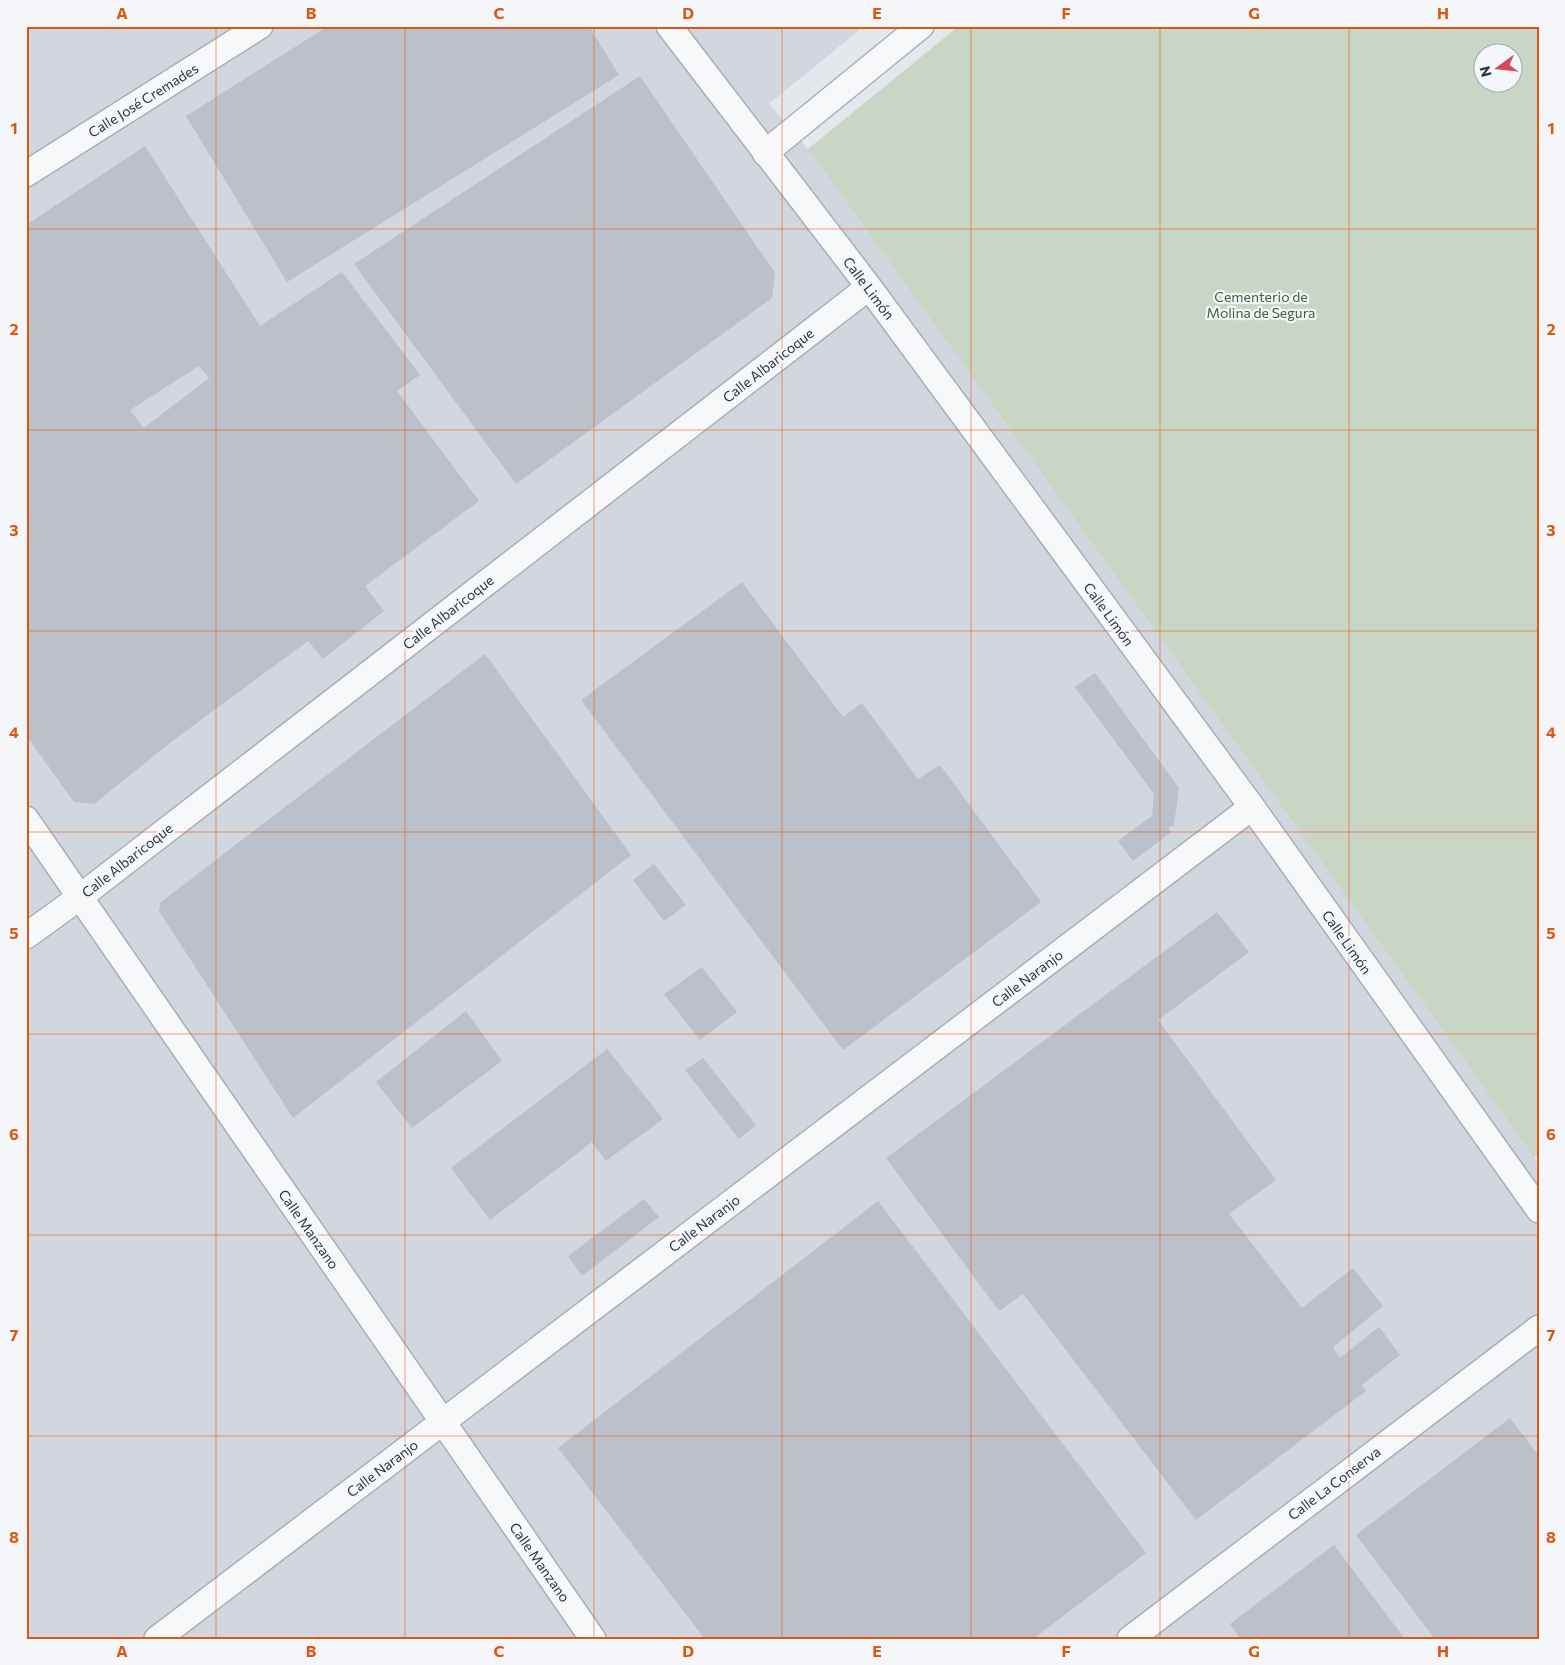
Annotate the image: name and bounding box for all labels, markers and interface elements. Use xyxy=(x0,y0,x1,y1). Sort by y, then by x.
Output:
text: A xyxy=(116,3,128,22)
text: B xyxy=(306,3,317,22)
text: C xyxy=(494,3,505,22)
text: D xyxy=(682,3,694,22)
text: E xyxy=(872,3,882,22)
text: F xyxy=(1061,3,1071,22)
text: G xyxy=(1248,3,1260,22)
text: H xyxy=(1437,3,1449,22)
north arrow xyxy=(1472,42,1522,92)
street label: Calle José Cremades xyxy=(85,59,201,141)
text: N xyxy=(1475,64,1495,79)
text: 1 xyxy=(10,118,18,137)
text: 1 xyxy=(1547,118,1555,137)
street label: Calle Limón xyxy=(840,253,898,323)
park label: Cementerio de Molina de Segura xyxy=(1207,288,1315,321)
text: 2 xyxy=(9,319,19,338)
text: 2 xyxy=(1546,319,1556,338)
street label: Calle Albaricoque xyxy=(719,324,817,406)
text: 3 xyxy=(9,520,19,539)
text: 3 xyxy=(1546,520,1556,539)
street label: Calle Albaricoque xyxy=(399,571,497,653)
street label: Calle Limón xyxy=(1080,579,1138,649)
text: 4 xyxy=(9,722,19,741)
text: 4 xyxy=(1546,722,1556,741)
street label: Calle Albaricoque xyxy=(78,819,176,901)
street label: Calle Limón xyxy=(1319,907,1375,977)
text: 5 xyxy=(9,923,19,942)
text: 5 xyxy=(1546,923,1556,942)
street label: Calle Naranjo xyxy=(988,946,1066,1010)
text: 6 xyxy=(9,1124,19,1143)
text: 6 xyxy=(1546,1124,1556,1143)
street label: Calle Manzano xyxy=(275,1186,343,1272)
street label: Calle Naranjo xyxy=(665,1191,743,1255)
text: 7 xyxy=(10,1325,19,1344)
text: 7 xyxy=(1547,1325,1556,1344)
street label: Calle Naranjo xyxy=(343,1436,421,1500)
street label: Calle La Conserva xyxy=(1284,1443,1384,1523)
street label: Calle Manzano xyxy=(506,1519,574,1605)
text: 8 xyxy=(9,1527,19,1546)
text: 8 xyxy=(1546,1527,1556,1546)
text: A xyxy=(116,1641,128,1660)
text: B xyxy=(306,1641,317,1660)
text: C xyxy=(494,1641,505,1660)
text: D xyxy=(682,1641,694,1660)
text: E xyxy=(872,1641,882,1660)
text: F xyxy=(1061,1641,1071,1660)
text: G xyxy=(1248,1641,1260,1660)
text: H xyxy=(1437,1641,1449,1660)

